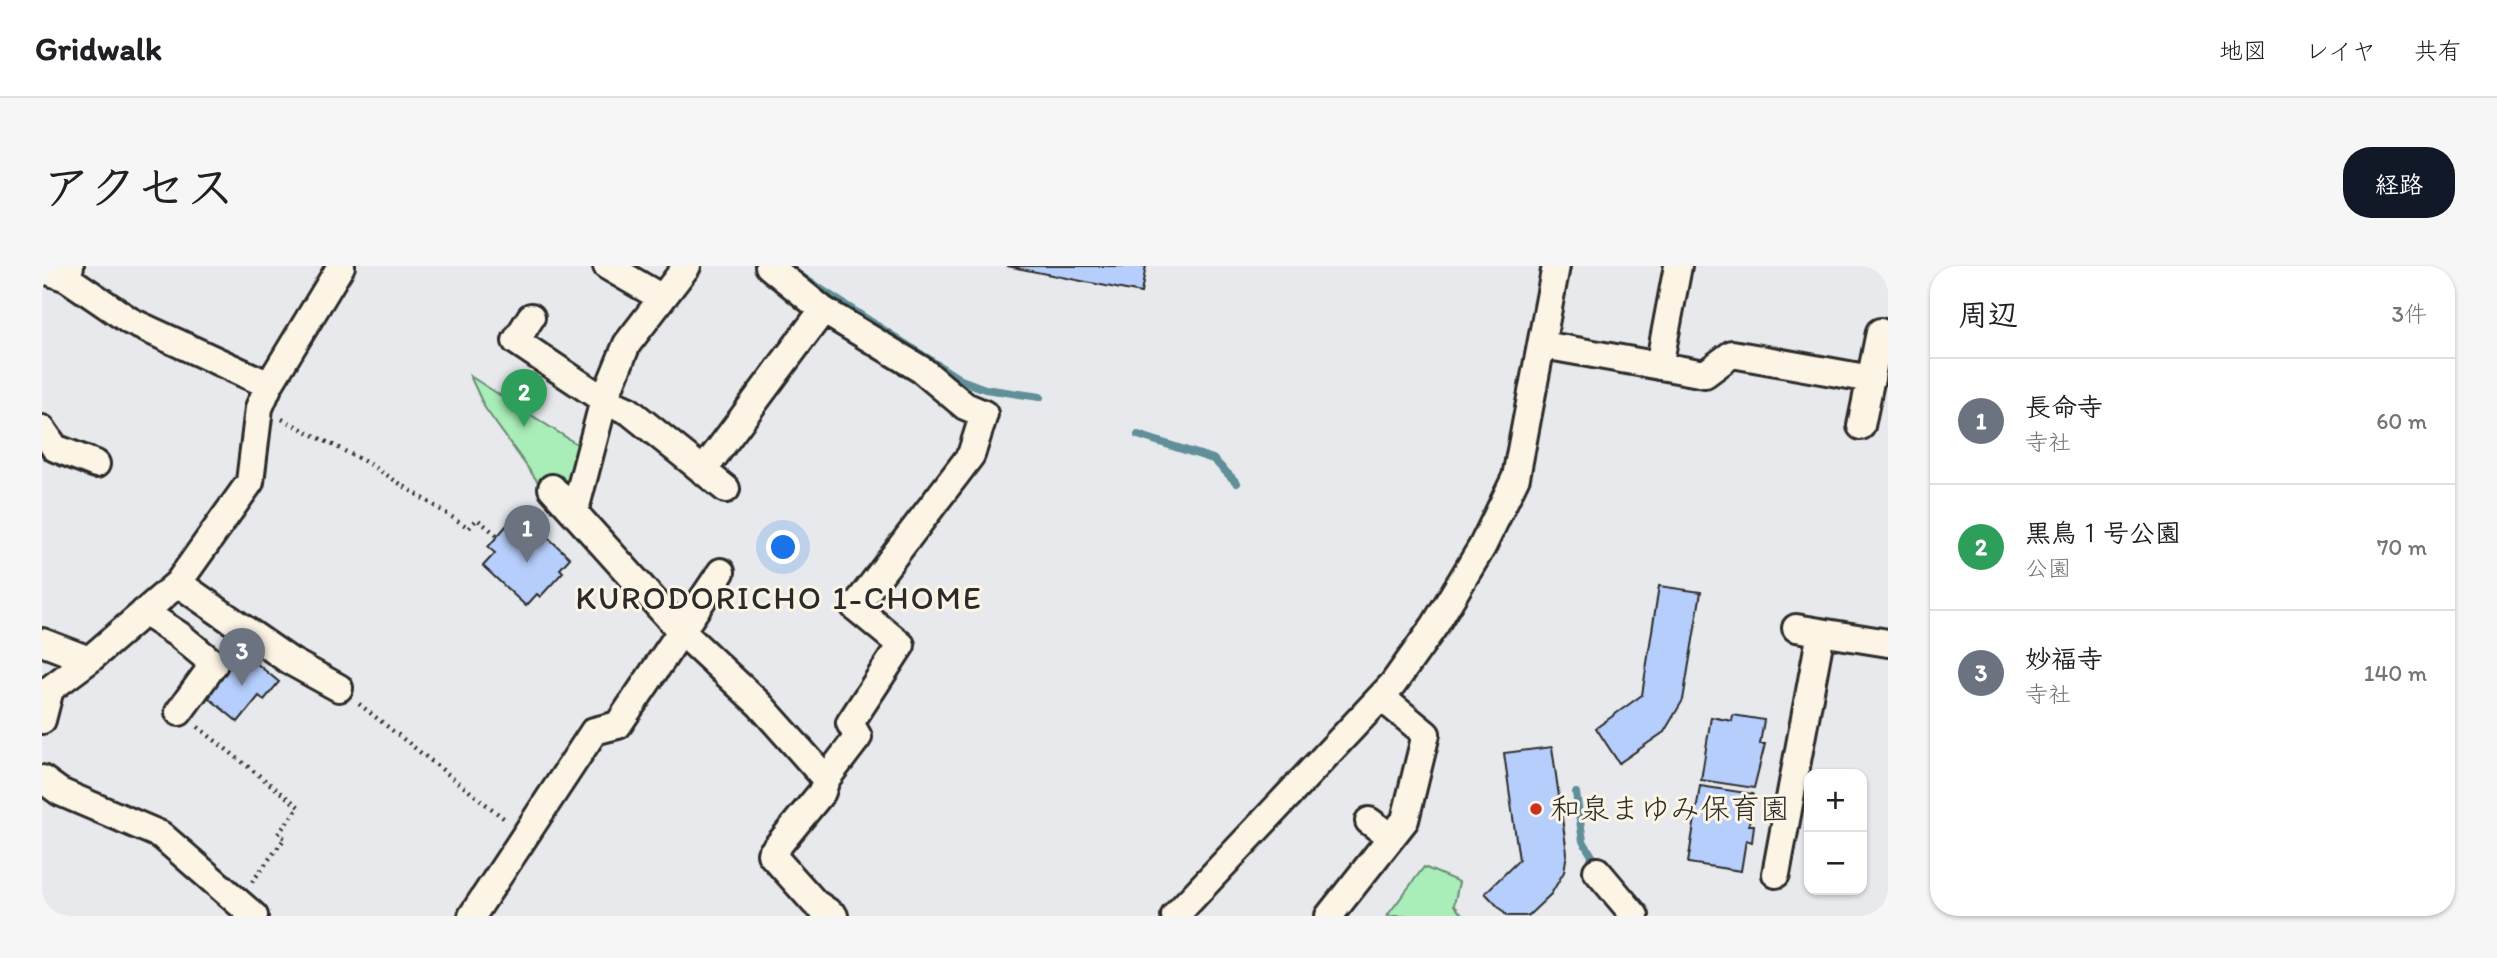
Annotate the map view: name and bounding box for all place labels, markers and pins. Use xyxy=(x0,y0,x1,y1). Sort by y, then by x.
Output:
pin: 2 xyxy=(501,369,547,427)
pin: 1 xyxy=(504,505,550,563)
pin: 3 xyxy=(219,628,265,686)
place label: 和泉まゆみ保育園 xyxy=(1550,790,1790,827)
marker: 和泉まゆみ保育園 xyxy=(1528,801,1544,817)

